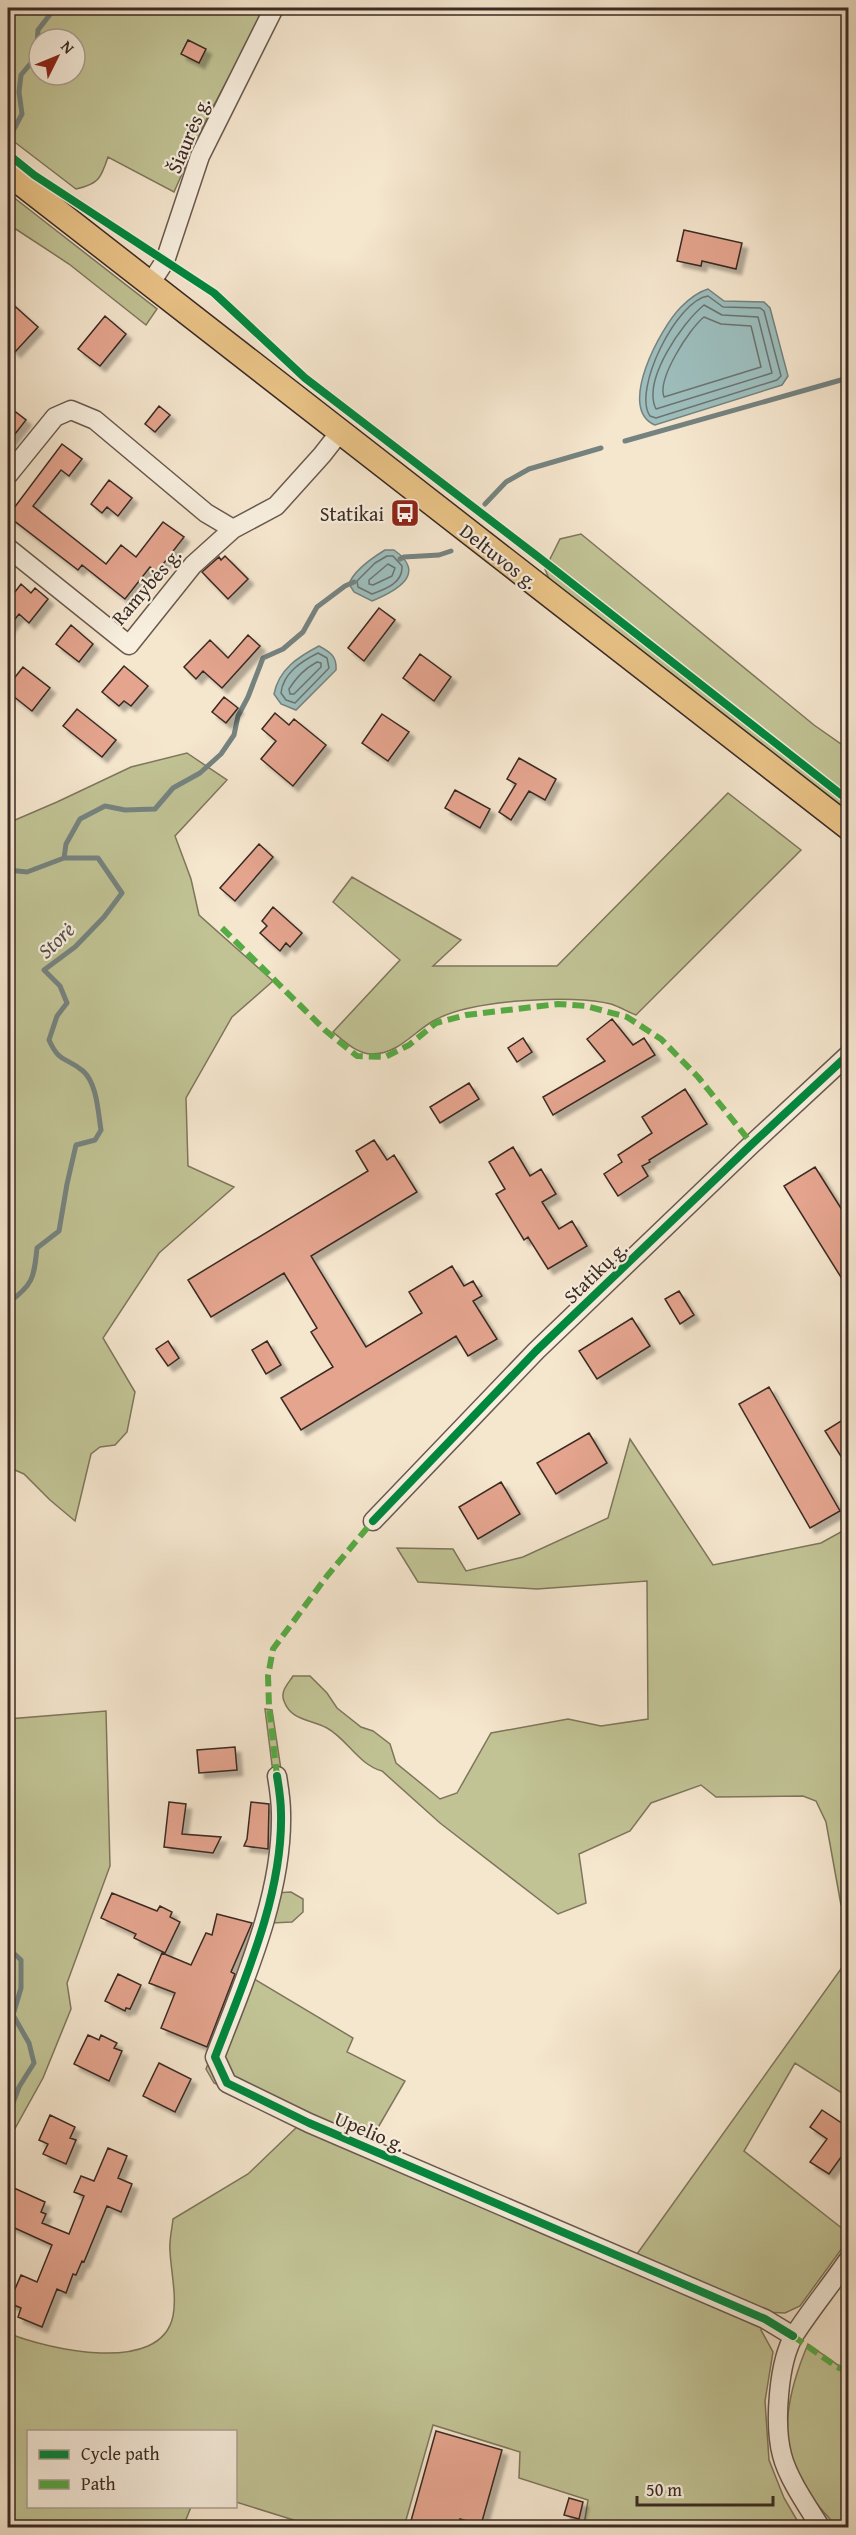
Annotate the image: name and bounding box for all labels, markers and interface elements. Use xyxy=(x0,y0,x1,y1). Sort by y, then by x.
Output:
north arrow xyxy=(27,27,87,87)
text: N xyxy=(56,35,81,59)
street label: Šiaurės g. xyxy=(159,92,217,178)
bus stop icon: Statikai xyxy=(389,497,421,529)
place label: Statikai xyxy=(320,499,384,528)
street label: Deltuvos g. xyxy=(454,516,544,596)
street label: Ramybės g. xyxy=(104,541,188,631)
water label: Storė xyxy=(30,914,82,966)
street label: Statikų g. xyxy=(556,1234,634,1310)
street label: Upelio g. xyxy=(330,2103,410,2159)
legend xyxy=(27,2430,237,2508)
text: Cycle path xyxy=(81,2440,160,2467)
scale bar xyxy=(637,2469,774,2507)
text: Path xyxy=(81,2470,116,2497)
text: 50 m xyxy=(646,2476,682,2503)

